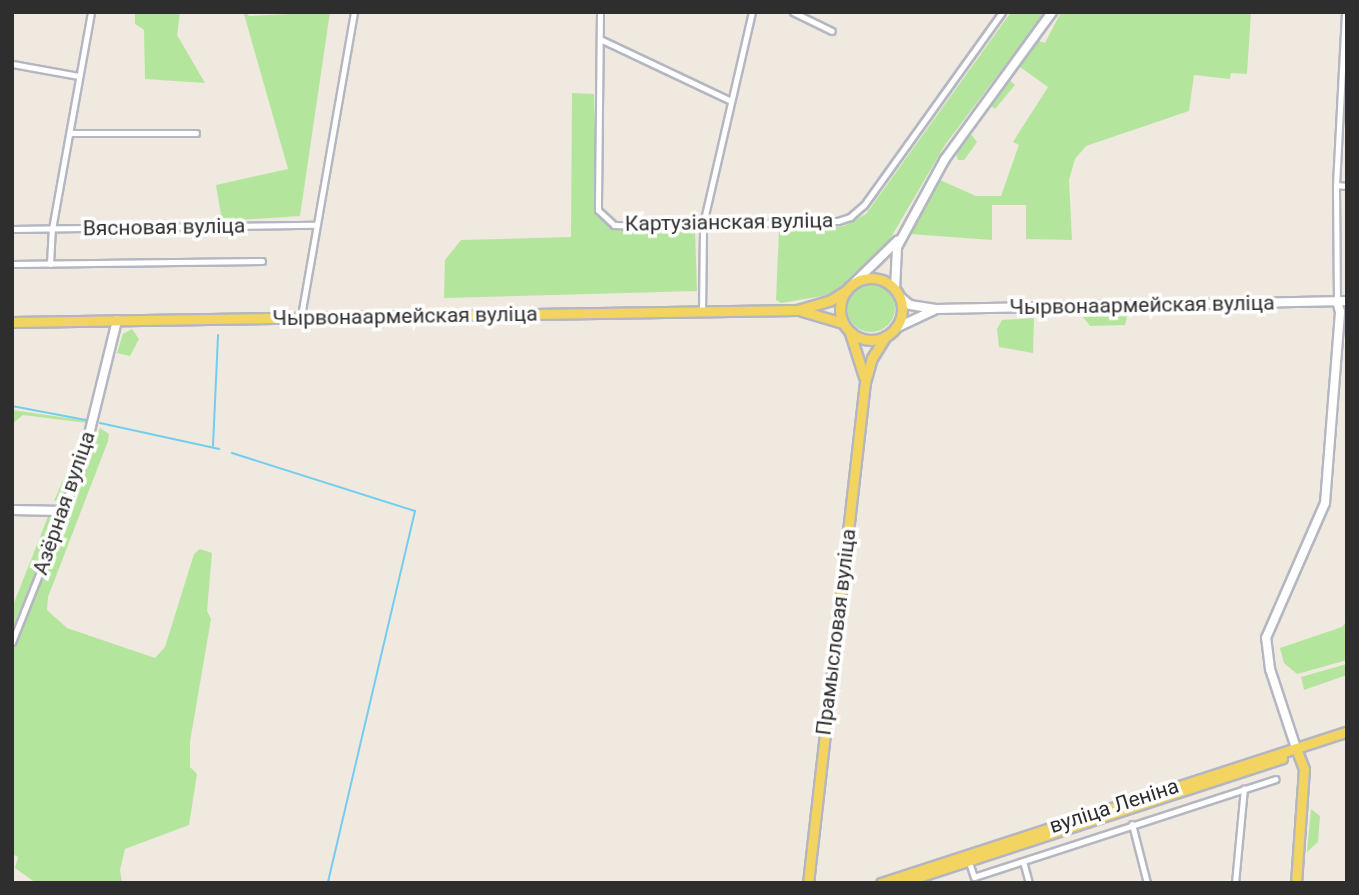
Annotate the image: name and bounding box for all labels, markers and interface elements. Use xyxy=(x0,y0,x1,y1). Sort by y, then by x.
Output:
street label: Картузіанская вуліца xyxy=(625,208,833,236)
street label: Вясновая вуліца xyxy=(83,213,245,241)
street label: Чырвонаармейская вуліца xyxy=(1009,290,1275,320)
street label: Чырвонаармейская вуліца xyxy=(272,301,538,331)
street label: Азёрная вуліца xyxy=(28,428,100,578)
street label: Прамысловая вуліца xyxy=(811,527,861,737)
street label: вуліца Леніна xyxy=(1046,773,1182,839)

